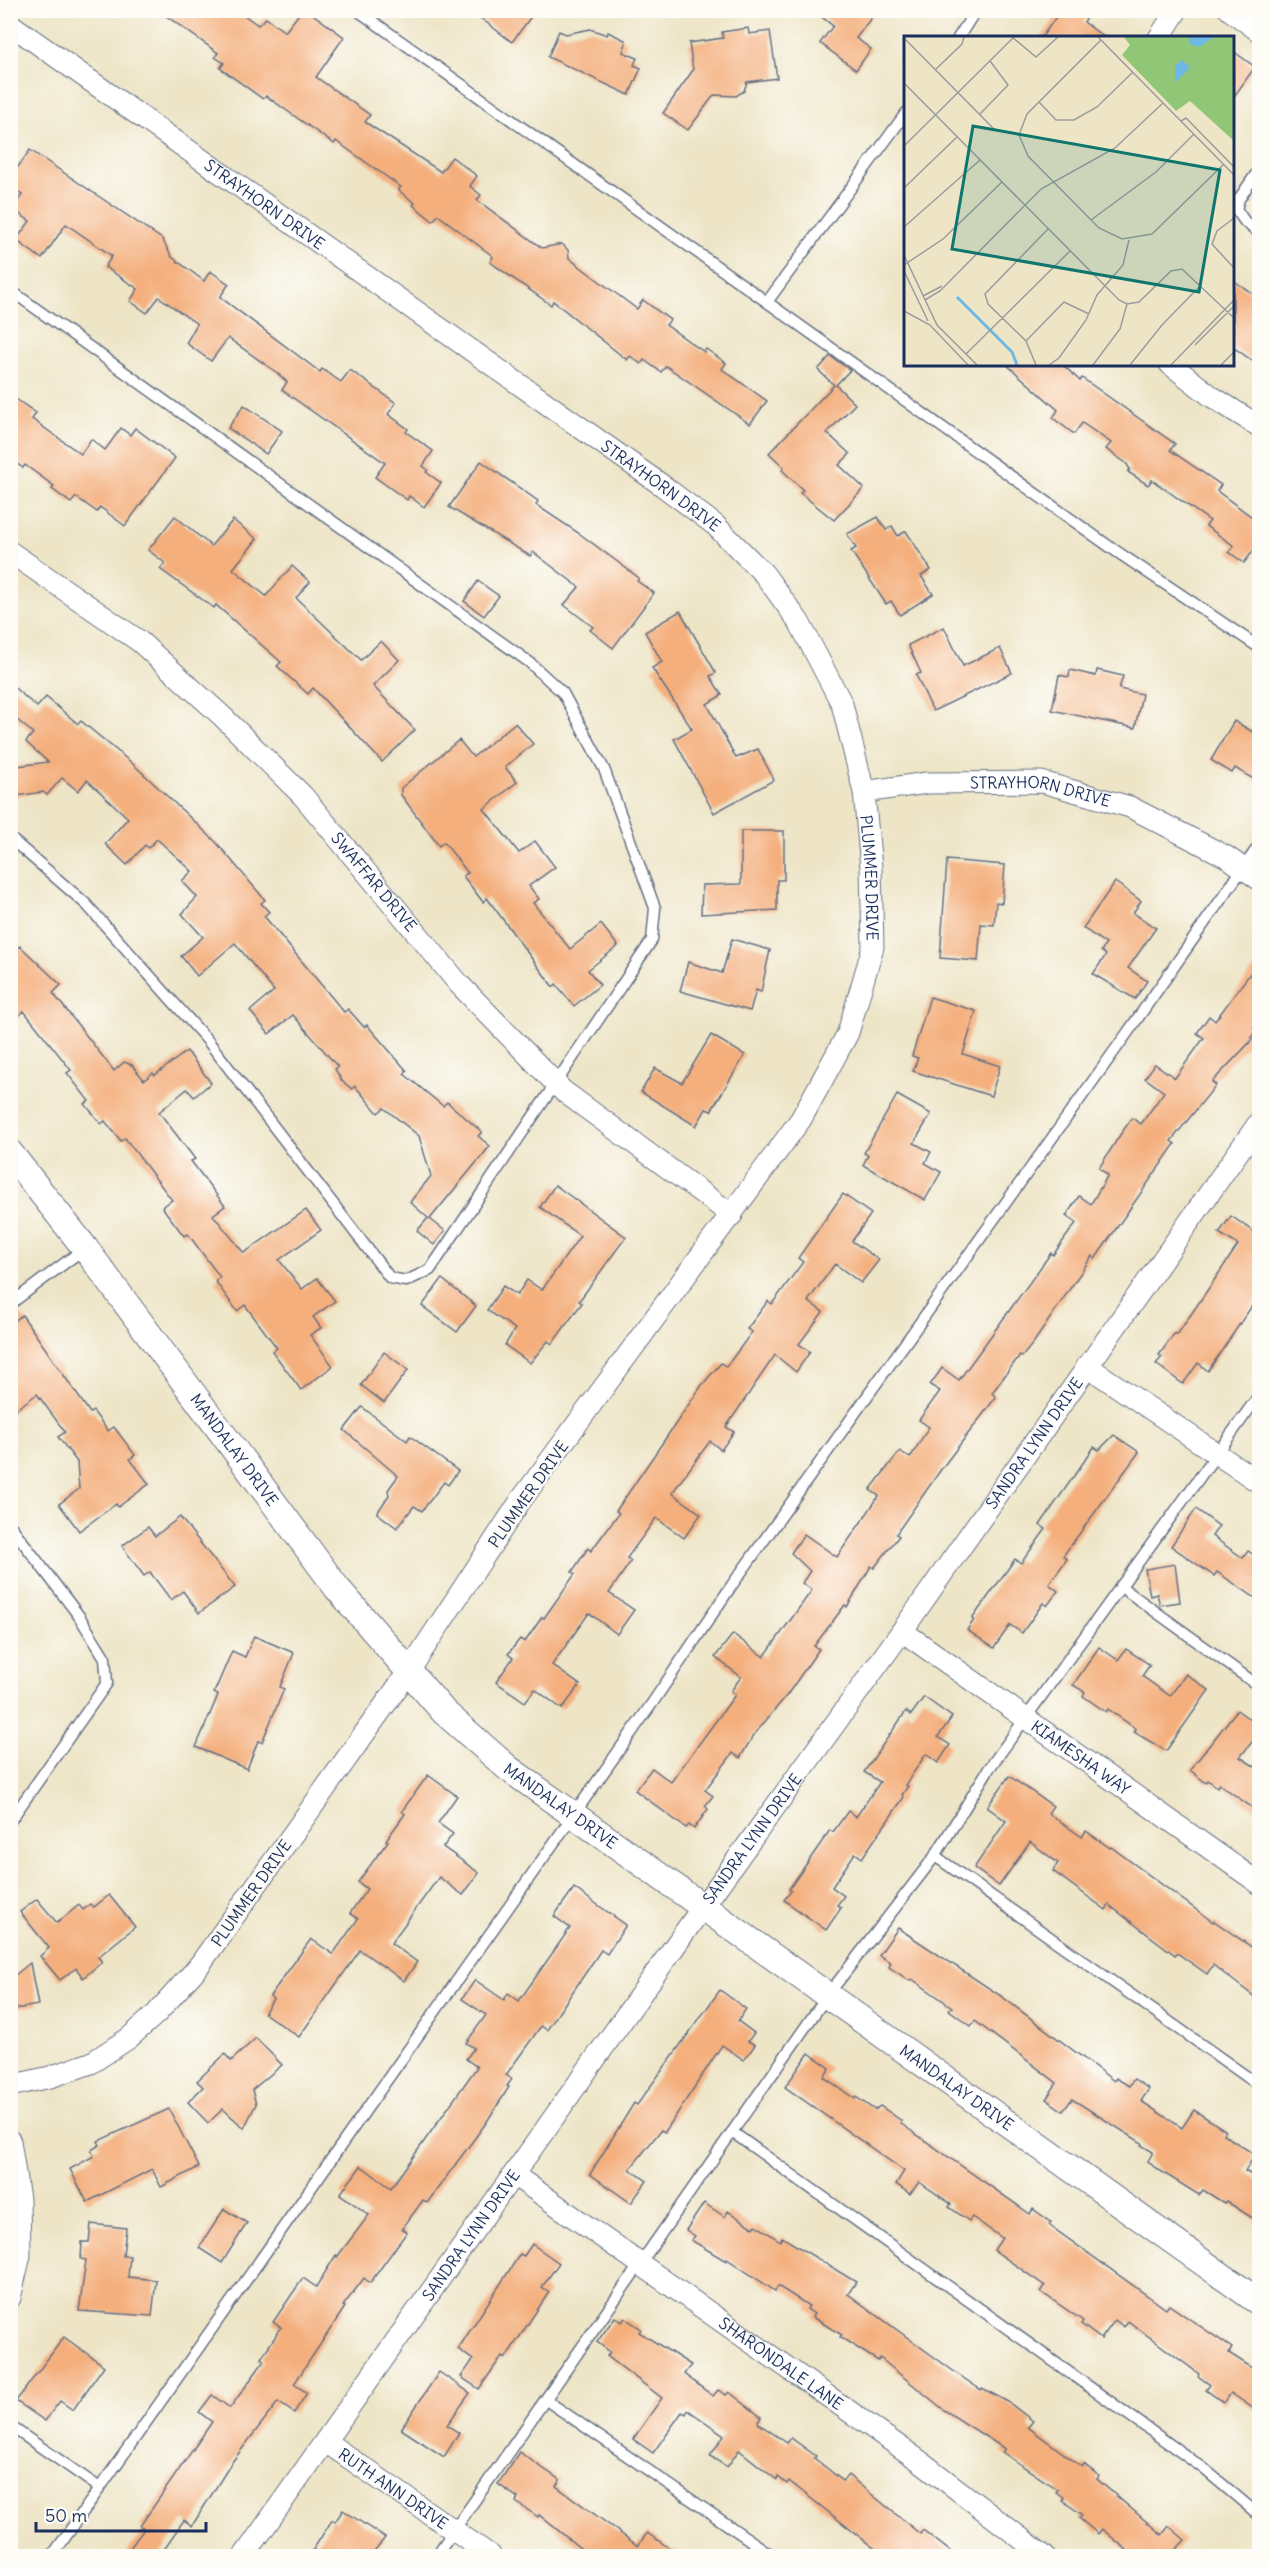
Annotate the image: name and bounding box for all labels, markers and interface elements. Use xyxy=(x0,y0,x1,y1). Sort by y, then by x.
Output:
inset map xyxy=(904,36,1234,366)
street label: STRAYHORN DRIVE xyxy=(201,155,329,254)
street label: STRAYHORN DRIVE xyxy=(597,435,725,536)
street label: STRAYHORN DRIVE xyxy=(970,772,1113,811)
street label: PLUMMER DRIVE xyxy=(856,814,883,941)
street label: SWAFFAR DRIVE xyxy=(327,828,421,936)
street label: SANDRA LYNN DRIVE xyxy=(981,1373,1087,1512)
street label: MANDALAY DRIVE xyxy=(186,1389,283,1510)
street label: PLUMMER DRIVE xyxy=(484,1437,572,1551)
street label: KIAMESHA WAY xyxy=(1027,1716,1134,1799)
street label: MANDALAY DRIVE xyxy=(500,1759,622,1853)
street label: SANDRA LYNN DRIVE xyxy=(698,1770,806,1908)
street label: PLUMMER DRIVE xyxy=(207,1836,295,1950)
street label: MANDALAY DRIVE xyxy=(896,2040,1018,2135)
street label: SANDRA LYNN DRIVE xyxy=(418,2166,524,2304)
street label: SHARONDALE LANE xyxy=(715,2313,847,2414)
street label: RUTH ANN DRIVE xyxy=(335,2444,452,2534)
scale bar xyxy=(36,2495,206,2533)
text: 50 m xyxy=(45,2504,87,2527)

